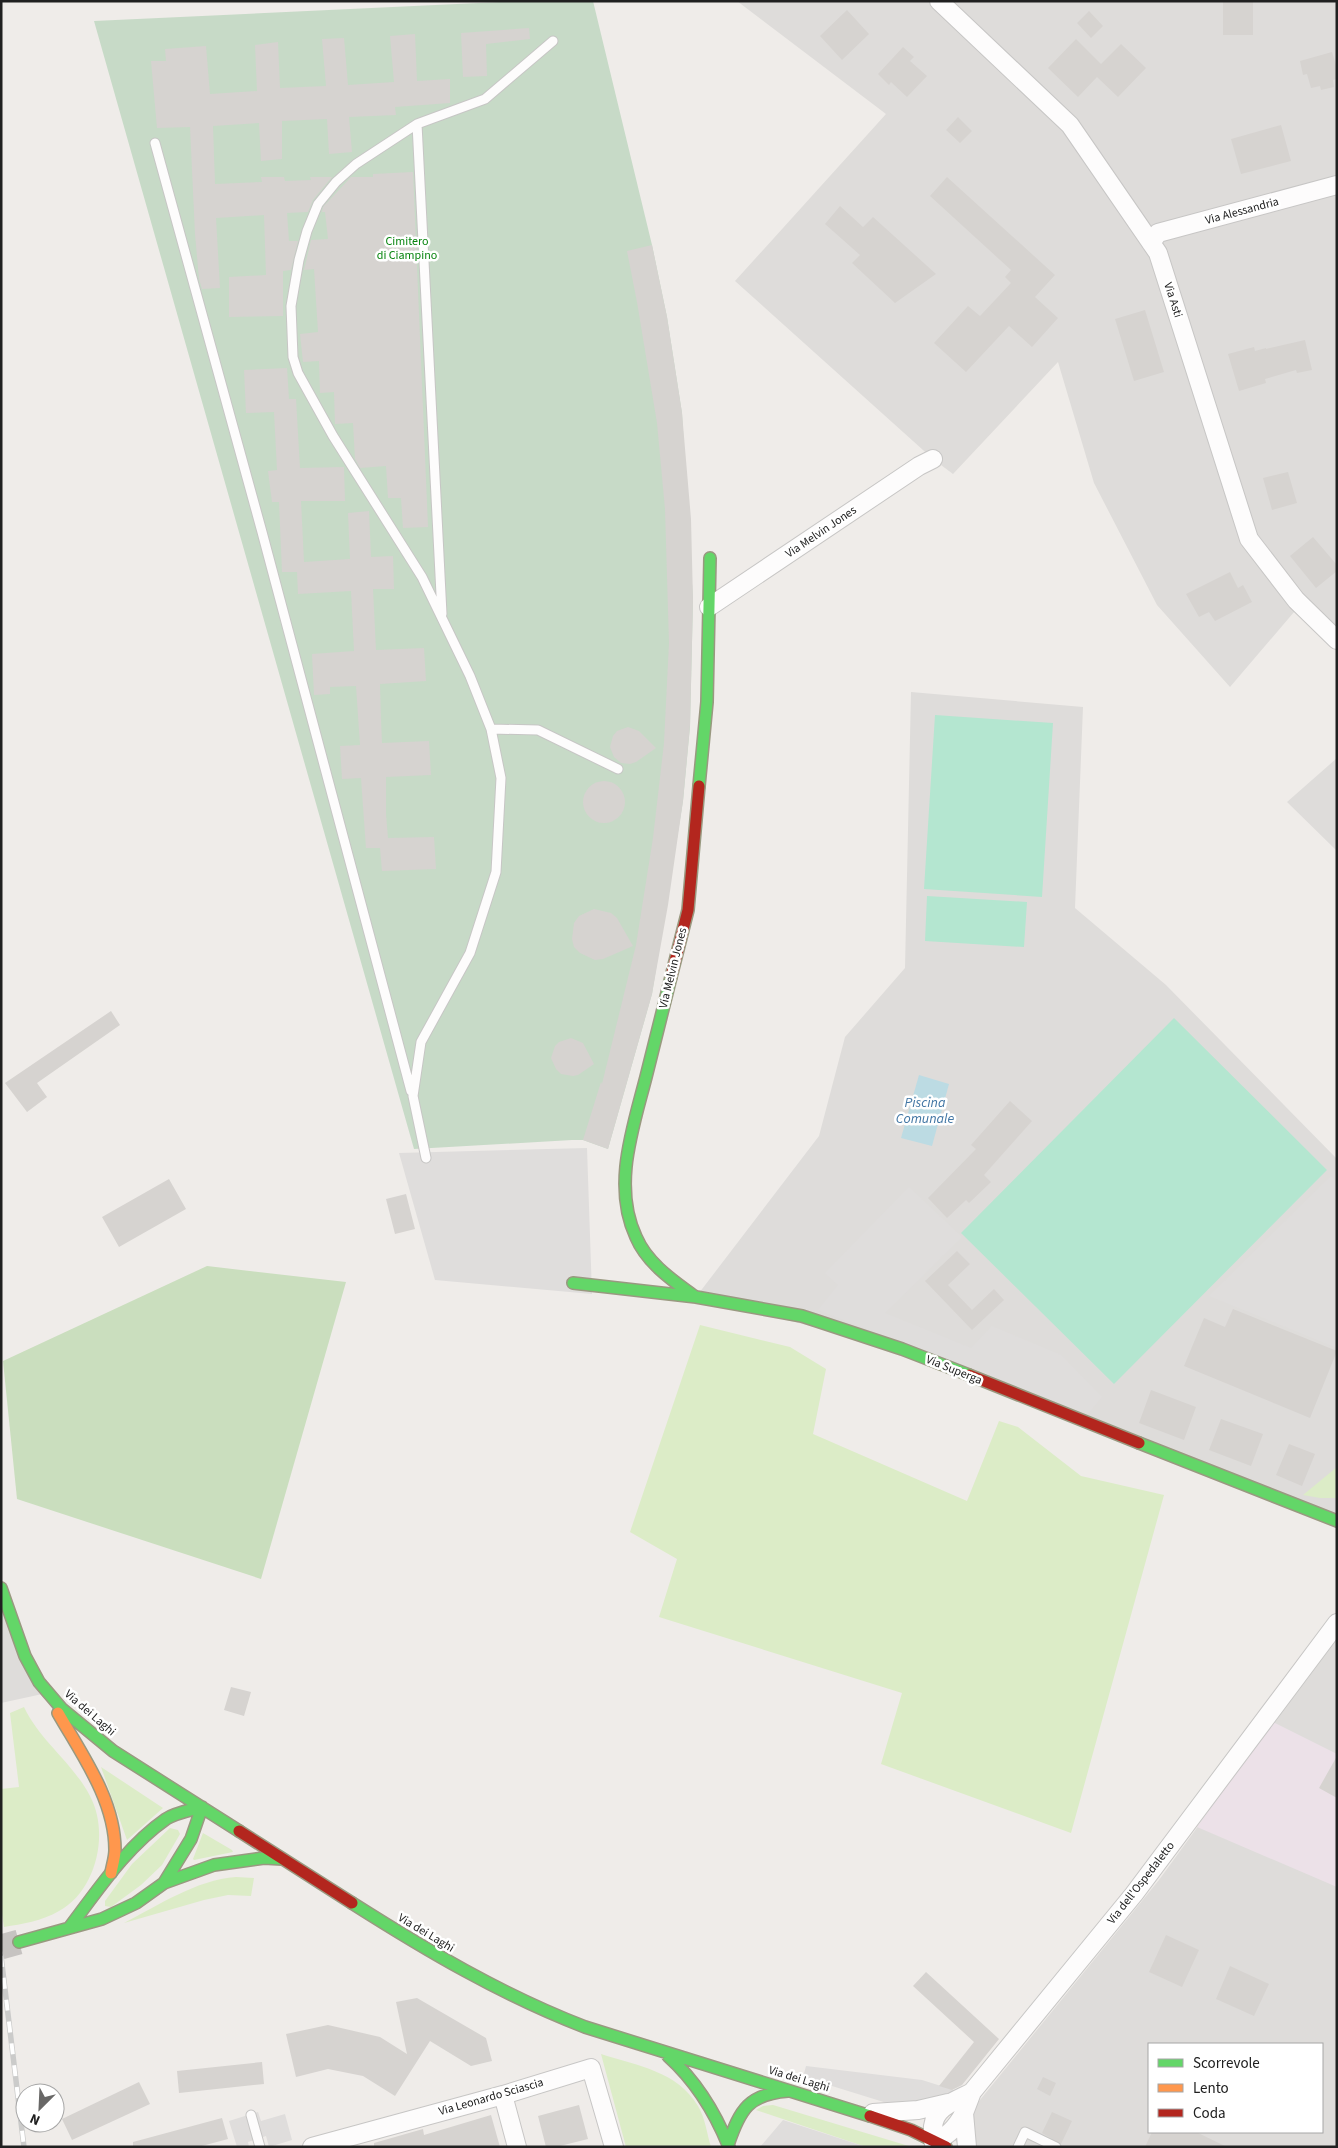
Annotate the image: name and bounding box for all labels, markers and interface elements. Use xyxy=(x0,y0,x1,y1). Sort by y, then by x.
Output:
street label: Via Alessandria xyxy=(1203,193,1281,229)
park label: Cimitero di Ciampino xyxy=(377,233,437,264)
street label: Via Asti xyxy=(1159,280,1187,320)
street label: Via Melvin Jones xyxy=(782,502,860,562)
street label: Via Melvin Jones xyxy=(655,926,691,1010)
water label: Piscina Comunale xyxy=(896,1093,954,1129)
street label: Via Superga xyxy=(923,1351,985,1389)
street label: Via dei Laghi xyxy=(61,1686,119,1740)
street label: Via dell'Ospedaletto xyxy=(1103,1838,1179,1928)
street label: Via dei Laghi xyxy=(395,1910,457,1957)
legend xyxy=(1148,2043,1323,2133)
text: Scorrevole xyxy=(1193,2053,1260,2074)
street label: Via dei Laghi xyxy=(766,2062,832,2096)
street label: Via Leonardo Sciascia xyxy=(437,2074,545,2120)
text: Lento xyxy=(1193,2078,1229,2099)
north arrow xyxy=(15,2083,65,2133)
text: Coda xyxy=(1193,2103,1226,2124)
text: N xyxy=(27,2108,43,2130)

